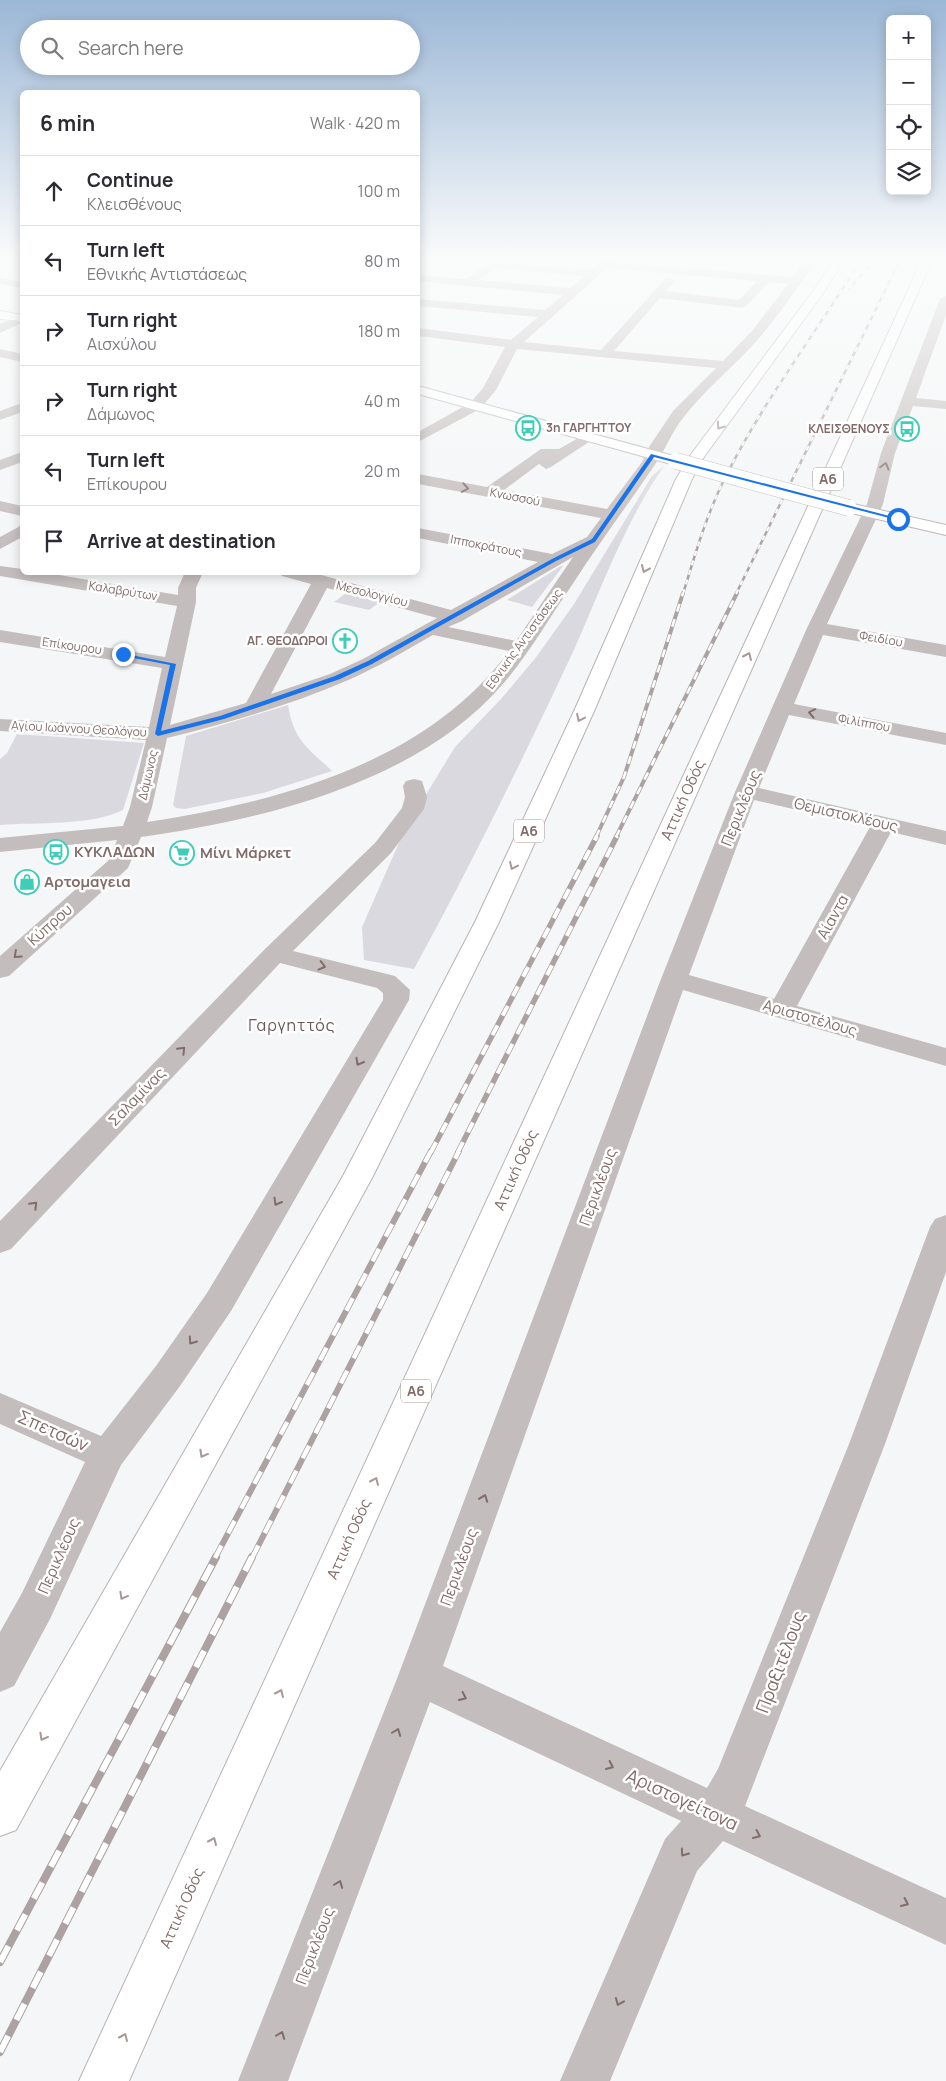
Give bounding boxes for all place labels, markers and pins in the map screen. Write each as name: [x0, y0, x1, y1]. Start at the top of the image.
bus stop icon: 3η ΓΑΡΓΗΤΤΟΥ: [515, 415, 541, 441]
bus stop icon: ΚΛΕΙΣΘΕΝΟΥΣ: [894, 416, 920, 442]
place label: 3η ΓΑΡΓΗΤΤΟΥ: [546, 419, 632, 436]
place label: ΚΛΕΙΣΘΕΝΟΥΣ: [808, 420, 890, 437]
church icon: ΑΓ. ΘΕΟΔΩΡΟΙ: [332, 628, 358, 654]
place label: ΑΓ. ΘΕΟΔΩΡΟΙ: [247, 632, 328, 649]
bus stop icon: ΚΥΚΛΑΔΩΝ: [43, 839, 69, 865]
supermarket icon: Μίνι Μάρκετ: [169, 840, 195, 866]
place label: ΚΥΚΛΑΔΩΝ: [74, 841, 155, 862]
place label: Μίνι Μάρκετ: [200, 842, 291, 863]
shop icon: Αρτομαγεια: [14, 869, 40, 895]
place label: Αρτομαγεια: [44, 871, 131, 892]

